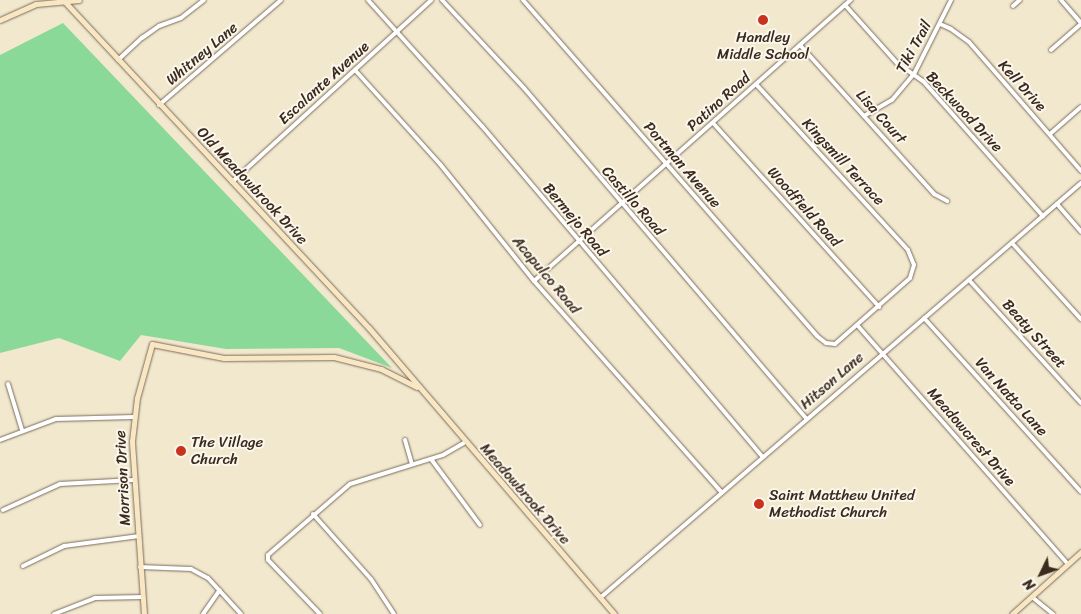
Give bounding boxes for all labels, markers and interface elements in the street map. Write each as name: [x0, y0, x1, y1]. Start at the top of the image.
marker: Handley Middle School: [757, 14, 769, 26]
street label: Tiki Trail: [892, 17, 936, 77]
street label: Whitney Lane: [163, 19, 241, 89]
place label: Handley Middle School: [717, 28, 809, 63]
street label: Escalante Avenue: [275, 38, 373, 128]
street label: Kell Drive: [994, 56, 1050, 116]
street label: Beckwood Drive: [922, 68, 1006, 156]
street label: Patino Road: [684, 69, 754, 135]
street label: Lisa Court: [852, 86, 910, 148]
street label: Kingsmill Terrace: [798, 115, 888, 209]
street label: Portman Avenue: [640, 118, 724, 212]
street label: Old Meadowbrook Drive: [193, 123, 311, 249]
street label: Castillo Road: [598, 162, 668, 240]
street label: Woodfield Road: [763, 163, 845, 251]
street label: Bermejo Road: [539, 180, 611, 260]
street label: Acapulco Road: [508, 232, 584, 318]
street label: Beaty Street: [998, 296, 1070, 372]
street label: Hitson Lane: [797, 349, 867, 413]
street label: Van Natta Lane: [971, 354, 1051, 440]
street label: Meadowcrest Drive: [923, 384, 1019, 490]
street label: Morrison Drive: [112, 430, 134, 526]
place label: The Village Church: [191, 433, 263, 468]
street label: Meadowbrook Drive: [476, 440, 574, 548]
marker: The Village Church: [175, 445, 187, 457]
place label: Saint Matthew United Methodist Church: [769, 486, 915, 521]
marker: Saint Matthew United Methodist Church: [753, 498, 765, 510]
north arrow: [1016, 549, 1066, 599]
text: N: [1017, 572, 1042, 596]

